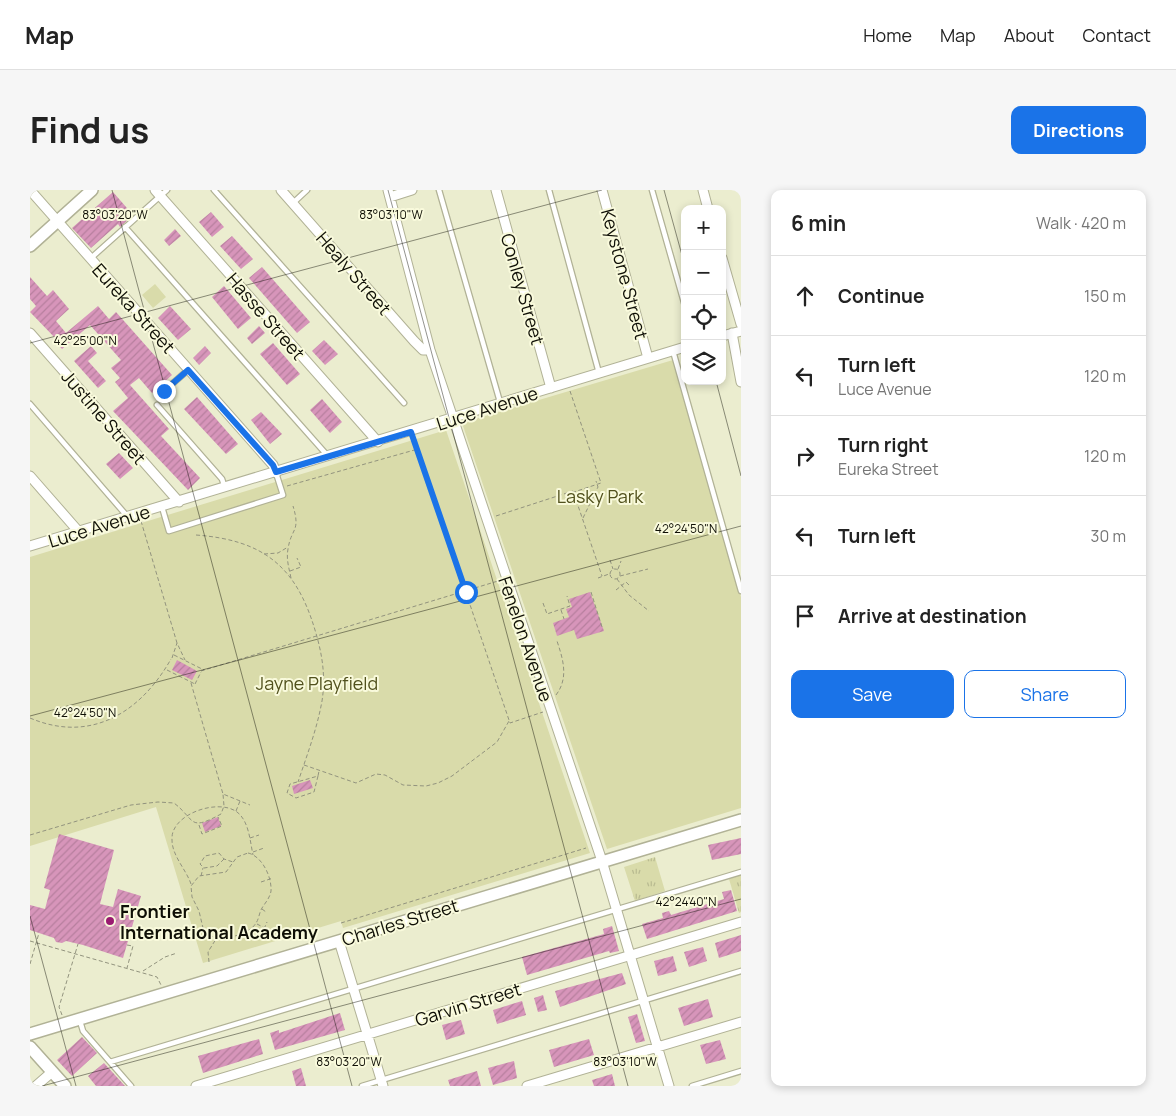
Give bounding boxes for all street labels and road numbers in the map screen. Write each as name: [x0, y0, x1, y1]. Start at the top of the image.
street label: Keystone Street: [596, 206, 654, 342]
street label: Healy Street: [311, 226, 397, 320]
street label: Conley Street: [496, 231, 550, 347]
street label: Eureka Street: [87, 258, 181, 358]
street label: Hasse Street: [221, 267, 311, 365]
street label: Justine Street: [56, 365, 152, 469]
street label: Luce Avenue: [433, 380, 541, 436]
street label: Luce Avenue: [45, 499, 153, 553]
street label: Fenelon Avenue: [493, 573, 559, 705]
street label: Charles Street: [339, 893, 461, 951]
street label: Garvin Street: [412, 976, 524, 1032]

